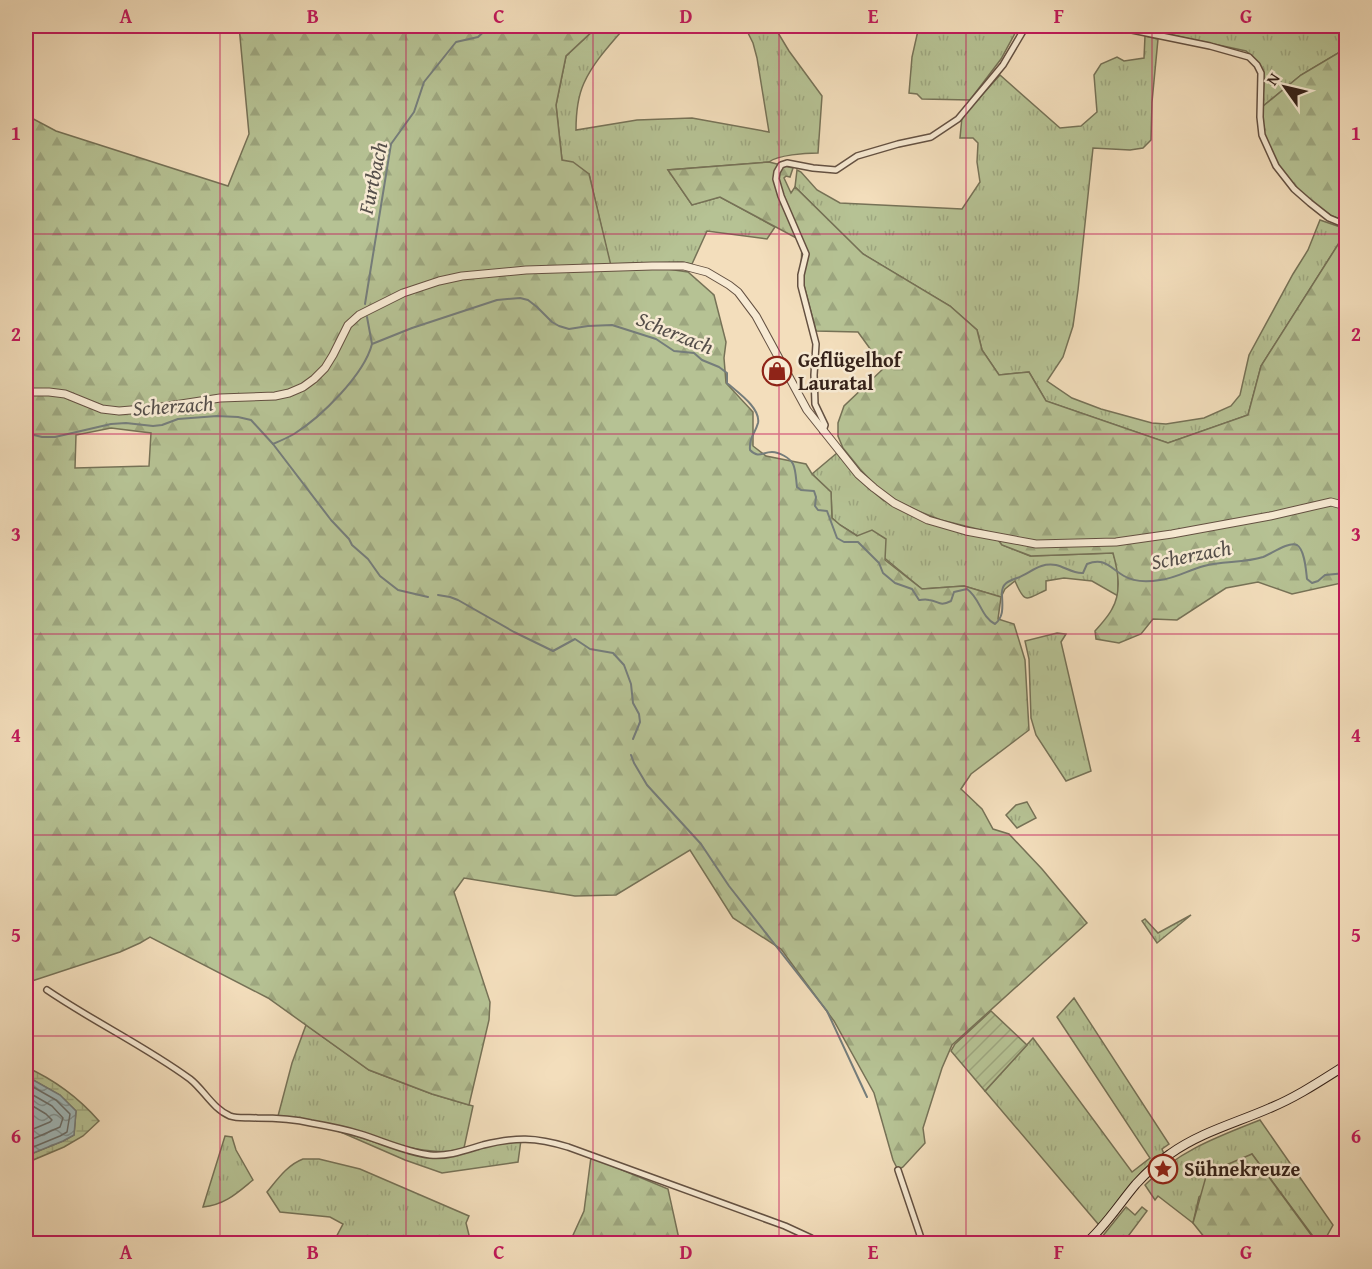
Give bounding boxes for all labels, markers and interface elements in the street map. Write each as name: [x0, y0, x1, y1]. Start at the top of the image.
text: A: [120, 1, 133, 30]
text: B: [307, 1, 319, 30]
text: C: [493, 1, 505, 30]
text: D: [679, 1, 693, 30]
text: E: [868, 1, 879, 30]
text: F: [1054, 1, 1064, 30]
text: G: [1240, 1, 1252, 30]
north arrow: [1255, 57, 1315, 117]
text: N: [1260, 67, 1286, 90]
text: 1: [11, 118, 21, 147]
text: 1: [1351, 118, 1361, 147]
water label: Furtbach: [350, 139, 395, 218]
water label: Scherzach: [632, 303, 719, 362]
text: 2: [11, 319, 21, 348]
text: 2: [1351, 319, 1361, 348]
place label: Geflügelhof Lauratal: [798, 345, 903, 397]
shop icon: Geflügelhof Lauratal: [761, 355, 793, 387]
water label: Scherzach: [132, 387, 215, 424]
text: 3: [11, 519, 21, 548]
text: 3: [1351, 519, 1361, 548]
water label: Scherzach: [1148, 532, 1234, 577]
text: 4: [11, 720, 21, 749]
text: 4: [1351, 720, 1361, 749]
text: 5: [11, 920, 21, 949]
text: 5: [1351, 920, 1361, 949]
text: 6: [11, 1121, 21, 1150]
text: 6: [1351, 1121, 1361, 1150]
place icon: Sühnekreuze: [1147, 1153, 1179, 1185]
place label: Sühnekreuze: [1184, 1154, 1301, 1183]
text: A: [120, 1237, 133, 1266]
text: B: [307, 1237, 319, 1266]
text: C: [493, 1237, 505, 1266]
text: D: [679, 1237, 693, 1266]
text: E: [868, 1237, 879, 1266]
text: F: [1054, 1237, 1064, 1266]
text: G: [1240, 1237, 1252, 1266]

